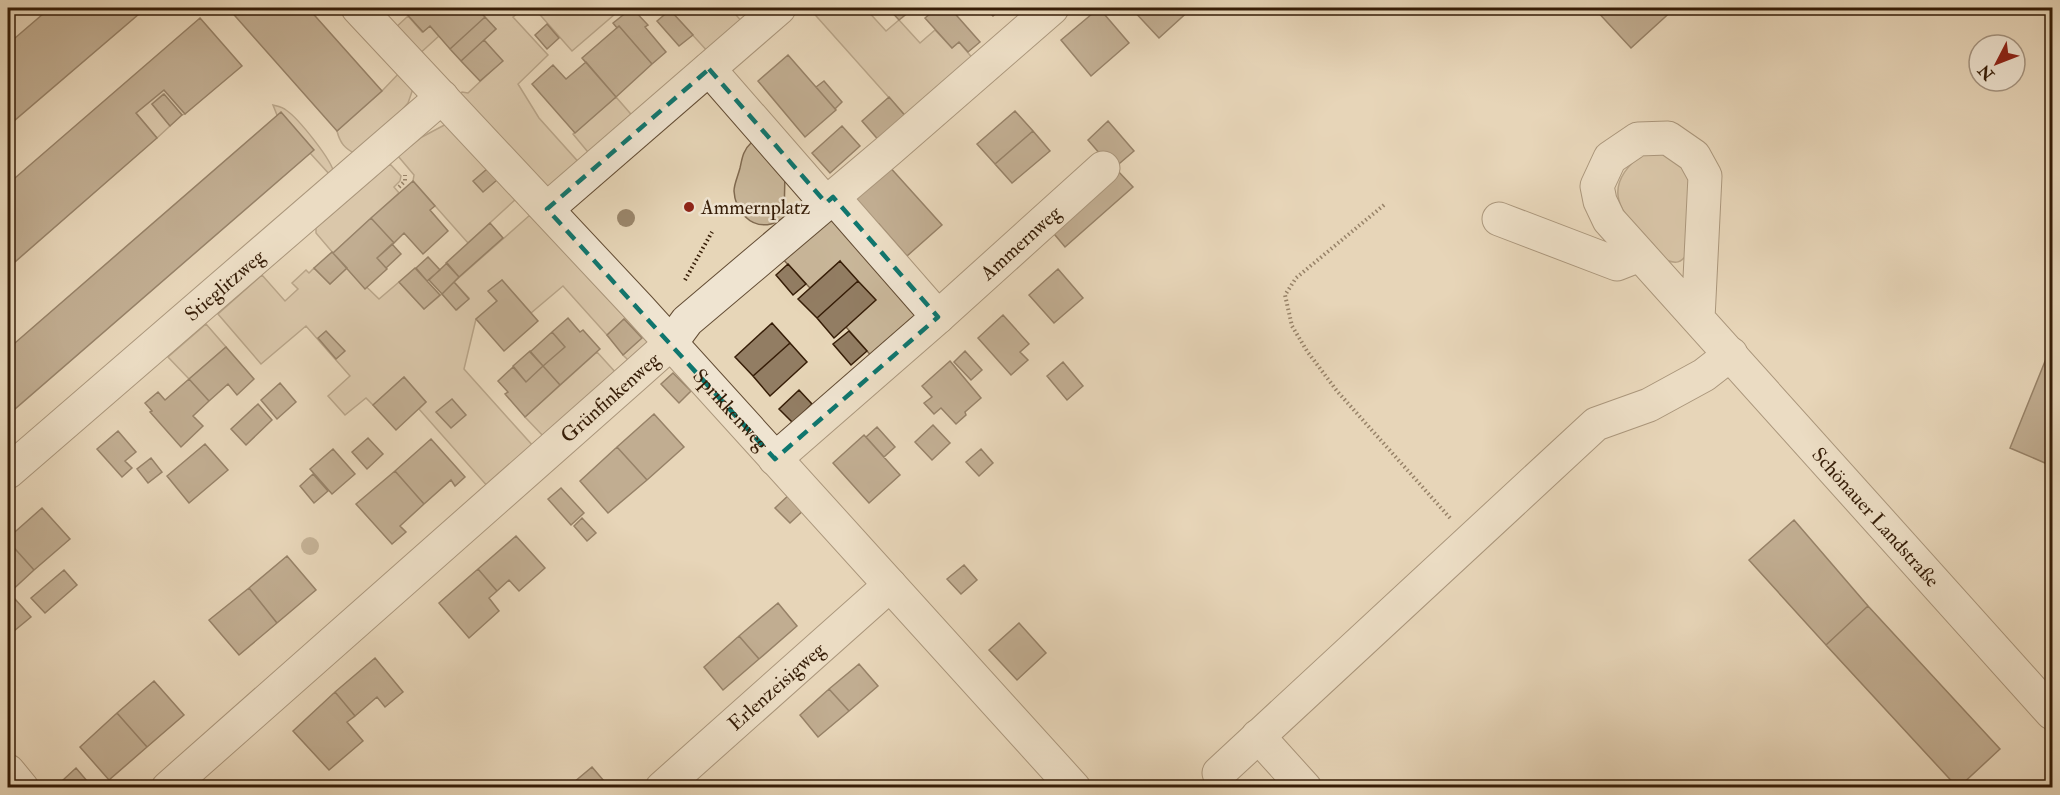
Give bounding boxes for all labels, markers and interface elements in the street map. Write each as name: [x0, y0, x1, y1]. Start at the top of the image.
north arrow: [1967, 33, 2027, 93]
text: N: [1974, 60, 1999, 85]
place label: Ammernplatz: [700, 195, 811, 221]
street label: Ammernweg: [974, 199, 1067, 286]
marker: Ammernplatz: [682, 200, 696, 214]
street label: Stieglitzweg: [179, 243, 271, 326]
street label: Grünfinkenweg: [555, 346, 666, 448]
street label: Sprikkenweg: [688, 363, 775, 456]
street label: Schönauer Landstraße: [1807, 442, 1945, 592]
street label: Erlenzeisigweg: [723, 636, 831, 736]

